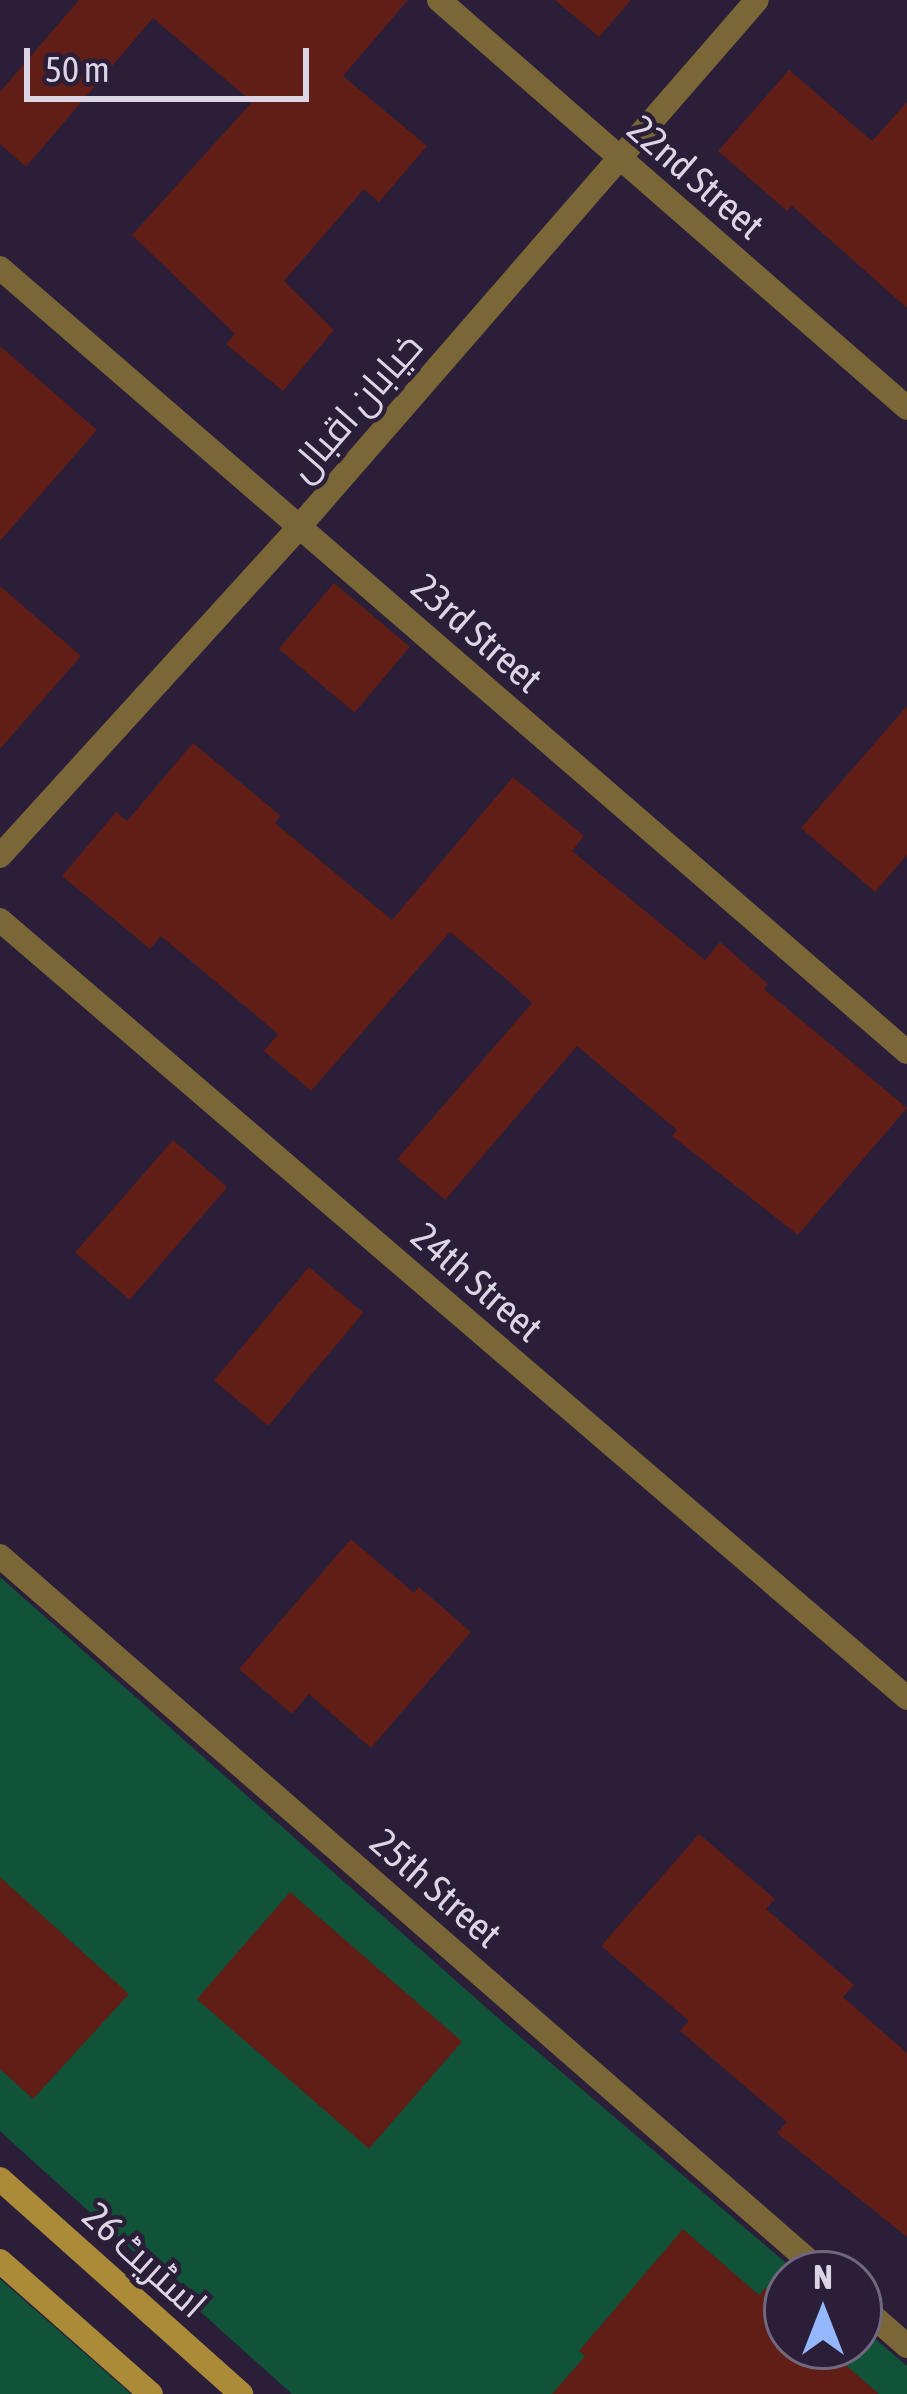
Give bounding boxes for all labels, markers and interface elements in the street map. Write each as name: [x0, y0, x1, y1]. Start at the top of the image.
scale bar: [30, 24, 315, 98]
text: 50 m: [45, 48, 110, 90]
street label: 22nd Street: [618, 105, 774, 249]
street label: خیابان اقبال: [278, 323, 432, 491]
street label: 23rd Street: [402, 564, 552, 702]
street label: 24th Street: [402, 1213, 552, 1351]
street label: 25th Street: [361, 1819, 511, 1957]
street label: اسٹریٹ 26: [74, 2192, 216, 2328]
north arrow: [763, 2250, 883, 2370]
text: N: [813, 2258, 833, 2296]

